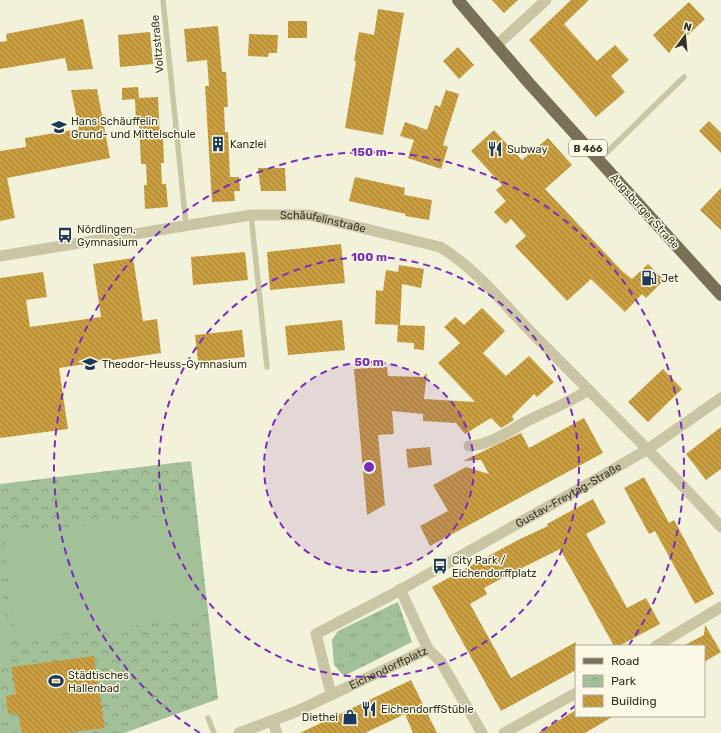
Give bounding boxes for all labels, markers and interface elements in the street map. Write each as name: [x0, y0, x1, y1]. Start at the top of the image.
street label: Voltzstraße: [148, 14, 167, 74]
north arrow: [665, 16, 705, 56]
text: N: [682, 20, 693, 34]
place label: Hans Schäuffelin Grund- und Mittelschule: [71, 115, 196, 141]
school or university icon: Hans Schäuffelin Grund- und Mittelschule: [50, 118, 68, 136]
building icon: Kanzlei: [209, 135, 227, 153]
place label: Kanzlei: [230, 138, 266, 151]
restaurant icon: Subway: [486, 140, 504, 158]
road number: B 466: [569, 140, 607, 156]
place label: Subway: [507, 143, 548, 156]
text: 150 m: [351, 145, 387, 159]
street label: Augsburger Straße: [607, 171, 682, 252]
street label: Schäufelinstraße: [280, 209, 367, 236]
place label: Nördlingen, Gymnasium: [77, 223, 138, 249]
bus stop icon: Nördlingen, Gymnasium: [56, 226, 74, 244]
text: 100 m: [351, 250, 387, 264]
fuel station icon: Jet: [640, 269, 658, 287]
place label: Jet: [661, 272, 679, 285]
school or university icon: Theodor-Heuss-Gymnasium: [81, 355, 99, 373]
text: 50 m: [354, 355, 384, 369]
place label: Theodor-Heuss-Gymnasium: [102, 358, 247, 371]
centre of rings: [362, 460, 376, 474]
street label: Gustav-Freytag-Straße: [513, 460, 624, 531]
place label: City Park / Eichendorffplatz: [452, 554, 537, 580]
bus stop icon: City Park / Eichendorffplatz: [431, 557, 449, 575]
street label: Eichendorffplatz: [347, 644, 430, 692]
legend: [575, 645, 705, 717]
text: Road: [611, 654, 639, 668]
place label: Städtisches Hallenbad: [68, 669, 129, 695]
sports icon: Städtisches Hallenbad: [47, 672, 65, 690]
text: Park: [611, 674, 637, 688]
text: Building: [611, 694, 657, 708]
restaurant icon: EichendorffStüble: [360, 700, 378, 718]
place label: EichendorffStüble: [381, 703, 474, 716]
shop icon: Diethei: [341, 708, 359, 726]
place label: Diethei: [302, 711, 338, 724]

